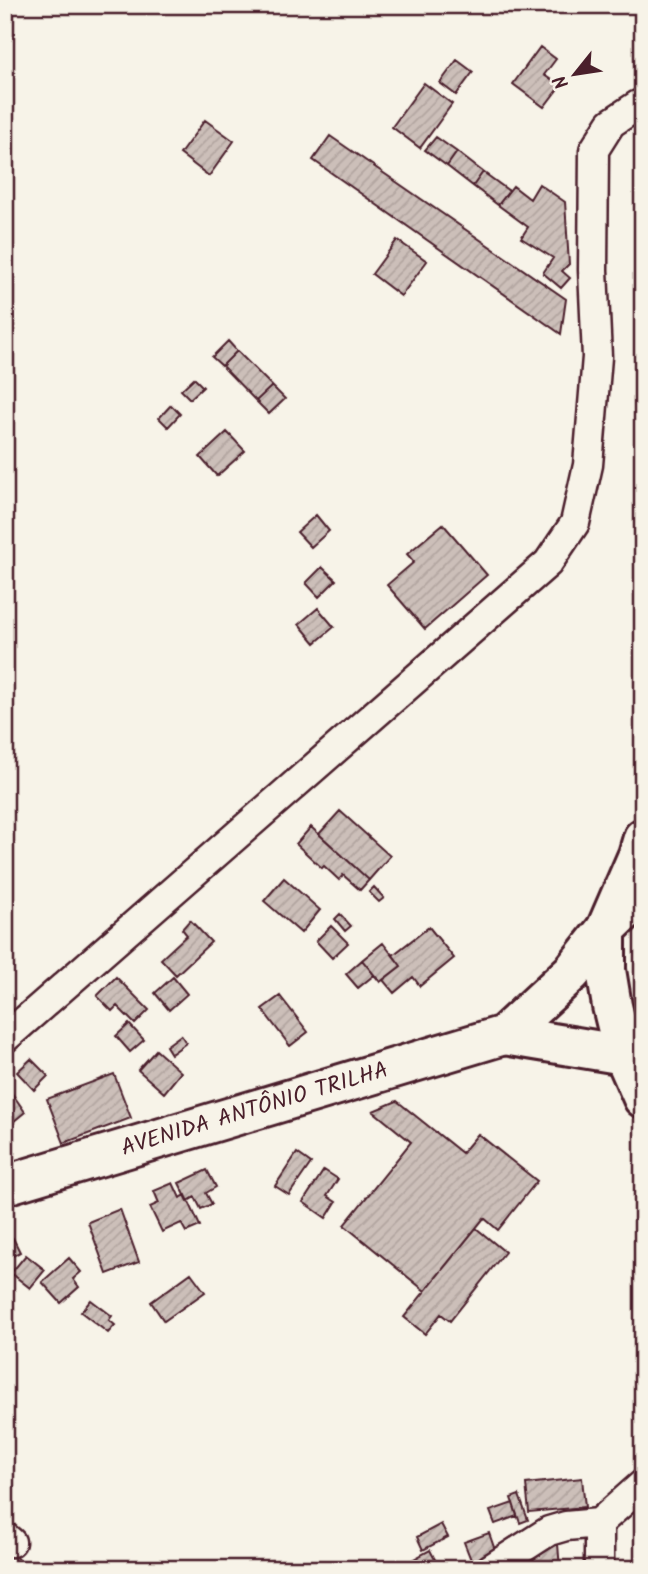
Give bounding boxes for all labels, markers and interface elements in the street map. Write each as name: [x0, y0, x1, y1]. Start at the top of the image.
north arrow: [540, 38, 610, 108]
text: N: [546, 69, 578, 94]
street label: AVENIDA ANTÔNIO TRILHA: [117, 1053, 393, 1167]

